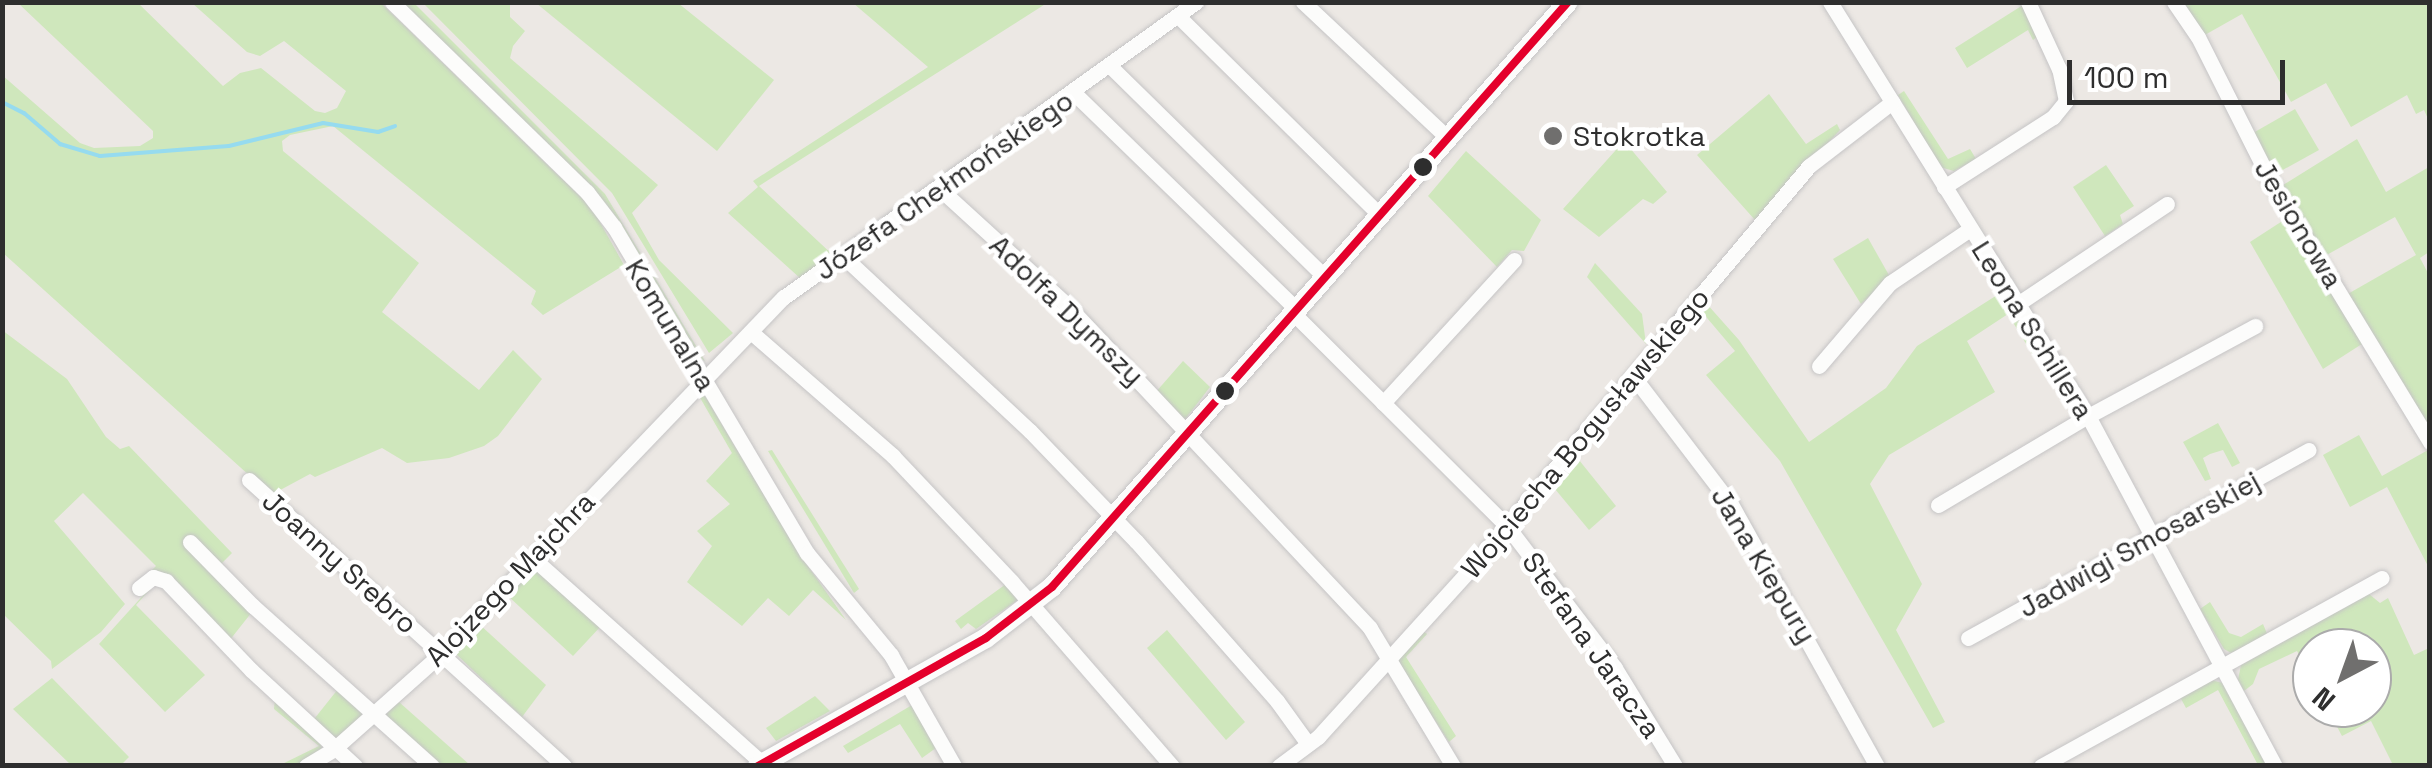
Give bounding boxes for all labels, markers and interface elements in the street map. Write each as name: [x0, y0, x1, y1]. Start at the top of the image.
scale bar: [2072, 40, 2290, 102]
text: 100 m: [2084, 58, 2169, 97]
street label: Józefa Chełmońskiego: [809, 83, 1079, 287]
place label: Stokrotka: [1573, 119, 1705, 153]
marker: Stokrotka: [1542, 125, 1564, 147]
street label: Jesionowa: [2248, 154, 2350, 294]
unlabelled marker: [1413, 157, 1433, 177]
street label: Adolfa Dymszy: [983, 228, 1151, 392]
street label: Leona Schillera: [1965, 235, 2101, 425]
street label: Komunalna: [618, 253, 724, 397]
street label: Wojciecha Bogusławskiego: [1454, 281, 1716, 585]
unlabelled marker: [1215, 381, 1235, 401]
street label: Jadwigi Smosarskiej: [2012, 464, 2266, 624]
street label: Jana Kiepury: [1704, 481, 1824, 649]
street label: Joanny Srebro: [256, 484, 424, 640]
street label: Alojzego Majchra: [418, 485, 602, 673]
street label: Stefana Jaracza: [1515, 546, 1669, 744]
north arrow: [2292, 628, 2392, 728]
text: N: [2305, 679, 2343, 719]

